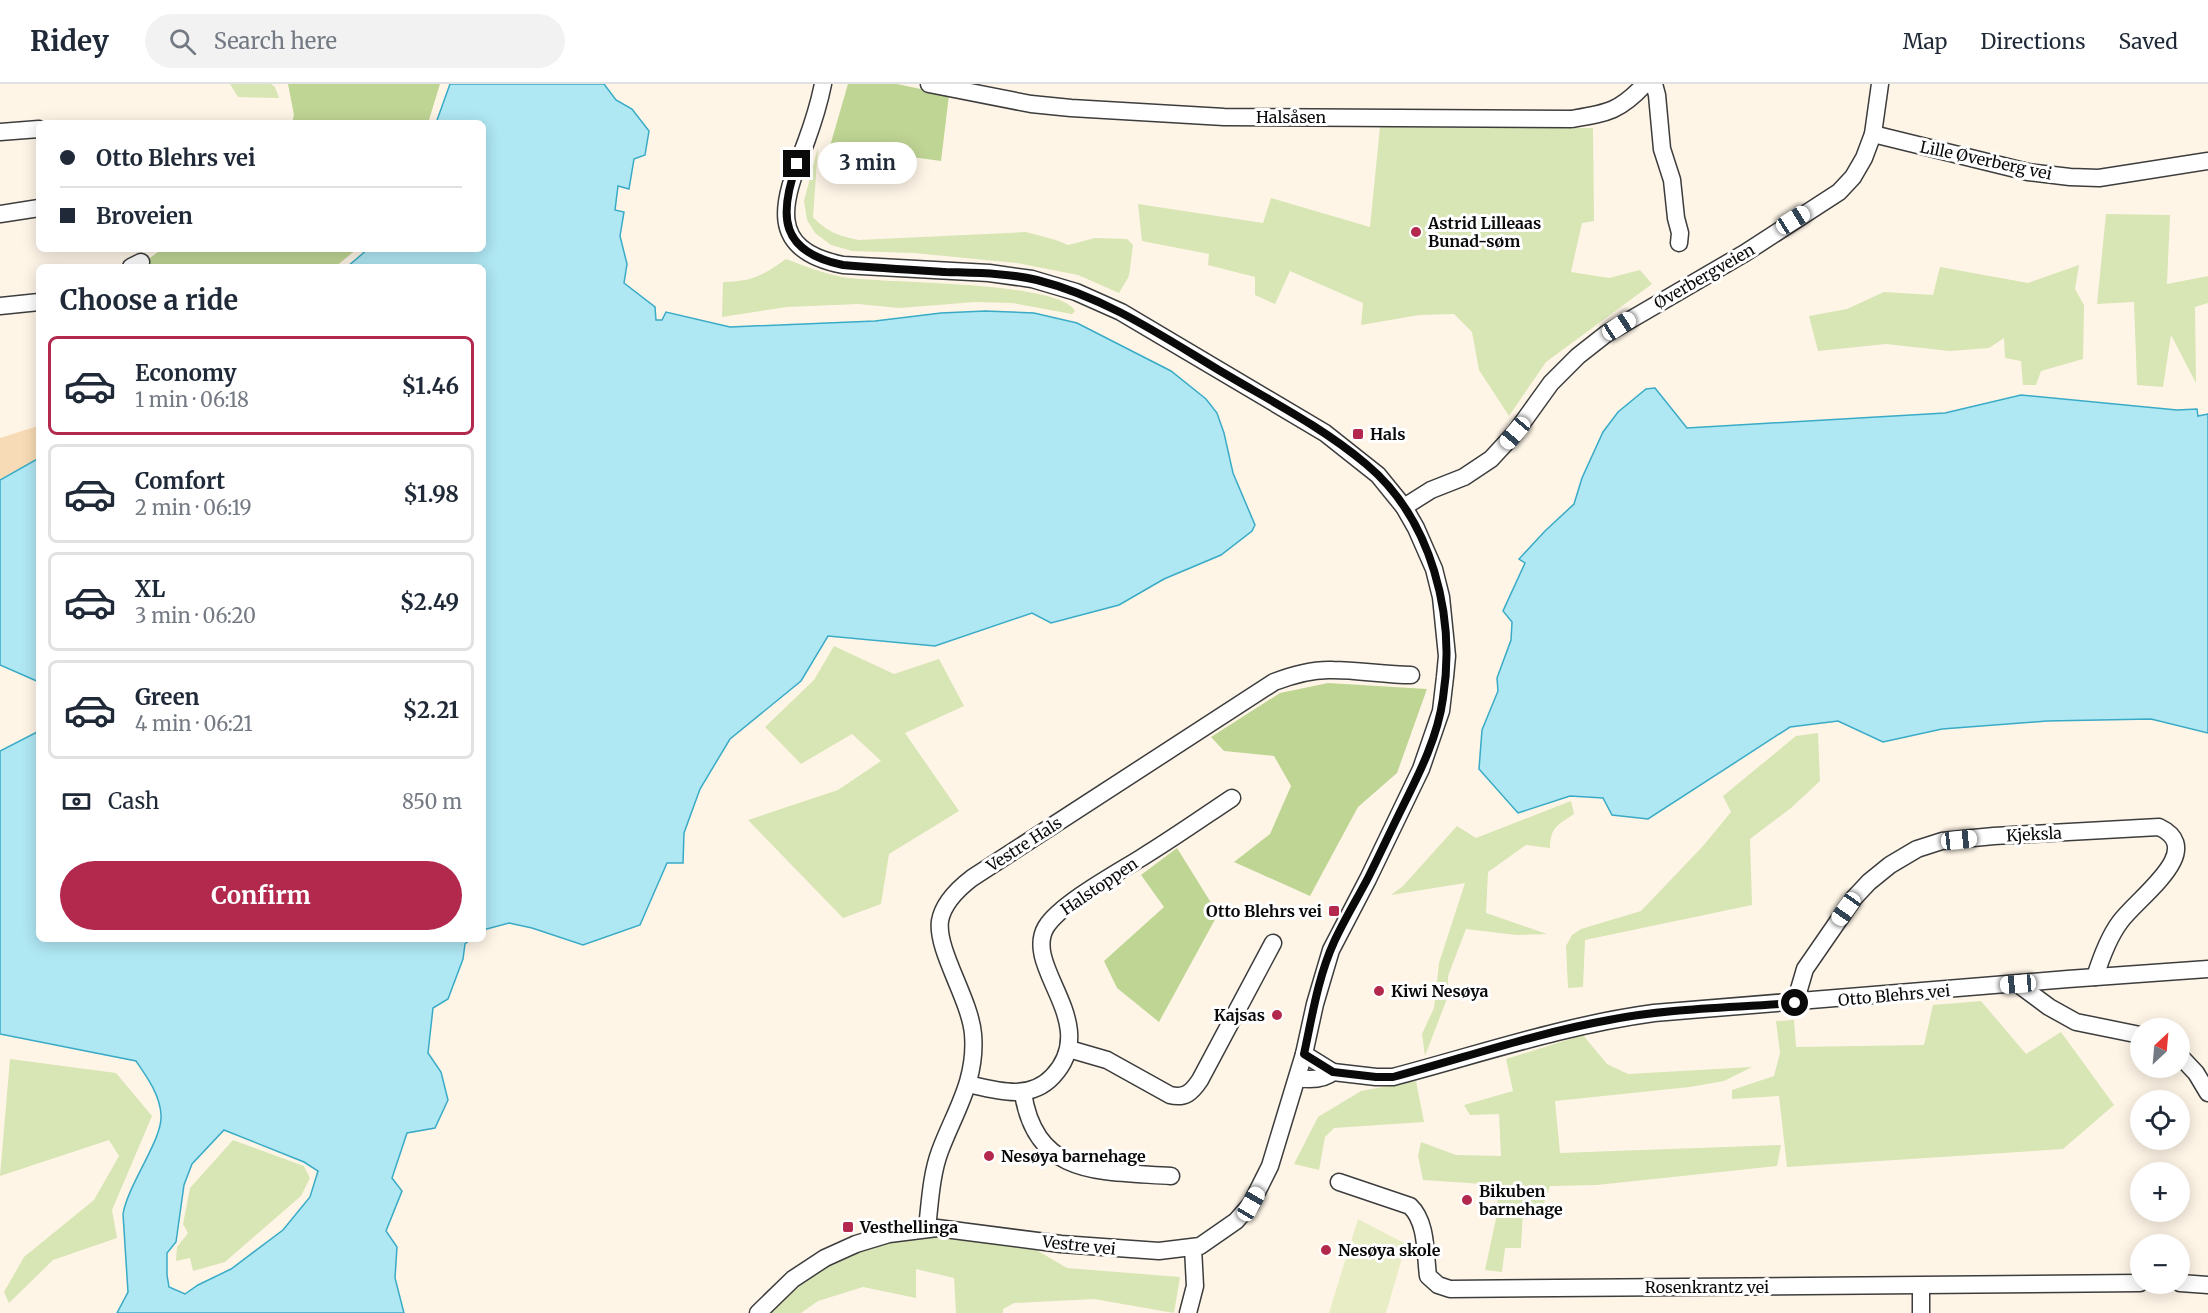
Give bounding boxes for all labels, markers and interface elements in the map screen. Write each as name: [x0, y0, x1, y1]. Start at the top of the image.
search box: [145, 14, 565, 68]
text: Ridey: [30, 23, 109, 59]
icon: search: [166, 25, 199, 58]
text: Search here: [214, 27, 337, 55]
text: Map: [1903, 28, 1947, 55]
text: Directions: [1980, 28, 2085, 55]
text: Saved: [2118, 28, 2178, 55]
street label: Halsåsen: [1256, 107, 1326, 127]
street label: Lille Øverberg vei: [1918, 136, 2054, 184]
callout: 3 min: [818, 143, 917, 185]
text: Otto Blehrs vei: [96, 144, 255, 172]
route end: [783, 150, 810, 177]
text: 3 min: [839, 150, 896, 175]
text: Broveien: [96, 202, 193, 230]
car: [1773, 203, 1813, 237]
place label: Astrid Lilleaas Bunad-søm: [1427, 213, 1541, 251]
marker: Astrid Lilleaas Bunad-søm: [1409, 225, 1423, 239]
street label: Øverbergveien: [1650, 239, 1758, 313]
text: Choose a ride: [60, 283, 238, 317]
car: [1599, 309, 1639, 343]
icon: car: [63, 359, 117, 413]
text: Economy: [135, 359, 236, 387]
text: $1.46: [402, 372, 459, 400]
text: 1 min · 06:18: [135, 387, 249, 412]
car: [1497, 413, 1533, 453]
place label: Hals: [1370, 424, 1406, 444]
marker: Hals: [1351, 427, 1365, 441]
icon: car: [63, 467, 117, 521]
text: Comfort: [135, 467, 225, 495]
text: $1.98: [403, 480, 459, 508]
text: 2 min · 06:19: [135, 495, 252, 520]
icon: car: [63, 575, 117, 629]
text: XL: [135, 575, 165, 603]
text: $2.49: [400, 588, 459, 616]
text: 3 min · 06:20: [135, 603, 256, 628]
icon: car: [63, 683, 117, 737]
text: Green: [135, 683, 199, 711]
text: $2.21: [403, 696, 459, 724]
text: 4 min · 06:21: [135, 711, 253, 736]
icon: cash: [60, 785, 93, 818]
text: Cash: [108, 787, 159, 815]
text: 850 m: [402, 789, 462, 814]
street label: Vestre Hals: [982, 812, 1065, 876]
street label: Kjeksla: [2006, 823, 2063, 845]
car: [1940, 829, 1978, 851]
street label: Halstoppen: [1057, 853, 1142, 919]
button: Confirm: [60, 861, 462, 930]
car: [1828, 889, 1864, 929]
place label: Otto Blehrs vei: [1206, 901, 1323, 921]
marker: Otto Blehrs vei: [1327, 904, 1341, 918]
car: [1999, 973, 2037, 995]
street label: Otto Blehrs vei: [1837, 980, 1951, 1010]
place label: Kiwi Nesøya: [1391, 981, 1489, 1001]
marker: Kiwi Nesøya: [1372, 984, 1386, 998]
route start: [1781, 989, 1808, 1016]
place label: Kajsas: [1214, 1005, 1265, 1025]
marker: Kajsas: [1270, 1008, 1284, 1022]
north arrow: [2130, 1018, 2190, 1078]
map controls: [2130, 1018, 2190, 1294]
button: locate: [2130, 1090, 2190, 1150]
place label: Nesøya barnehage: [1001, 1146, 1146, 1166]
marker: Nesøya barnehage: [982, 1149, 996, 1163]
button: +: [2130, 1162, 2190, 1222]
place label: Bikuben barnehage: [1479, 1181, 1563, 1219]
car: [1234, 1184, 1268, 1224]
marker: Bikuben barnehage: [1460, 1193, 1474, 1207]
place label: Vesthellinga: [859, 1217, 958, 1237]
marker: Vesthellinga: [841, 1220, 855, 1234]
street label: Vestre vei: [1040, 1231, 1117, 1259]
button: −: [2130, 1234, 2190, 1294]
place label: Nesøya skole: [1338, 1240, 1441, 1260]
marker: Nesøya skole: [1319, 1243, 1333, 1257]
street label: Rosenkrantz vei: [1645, 1277, 1769, 1297]

